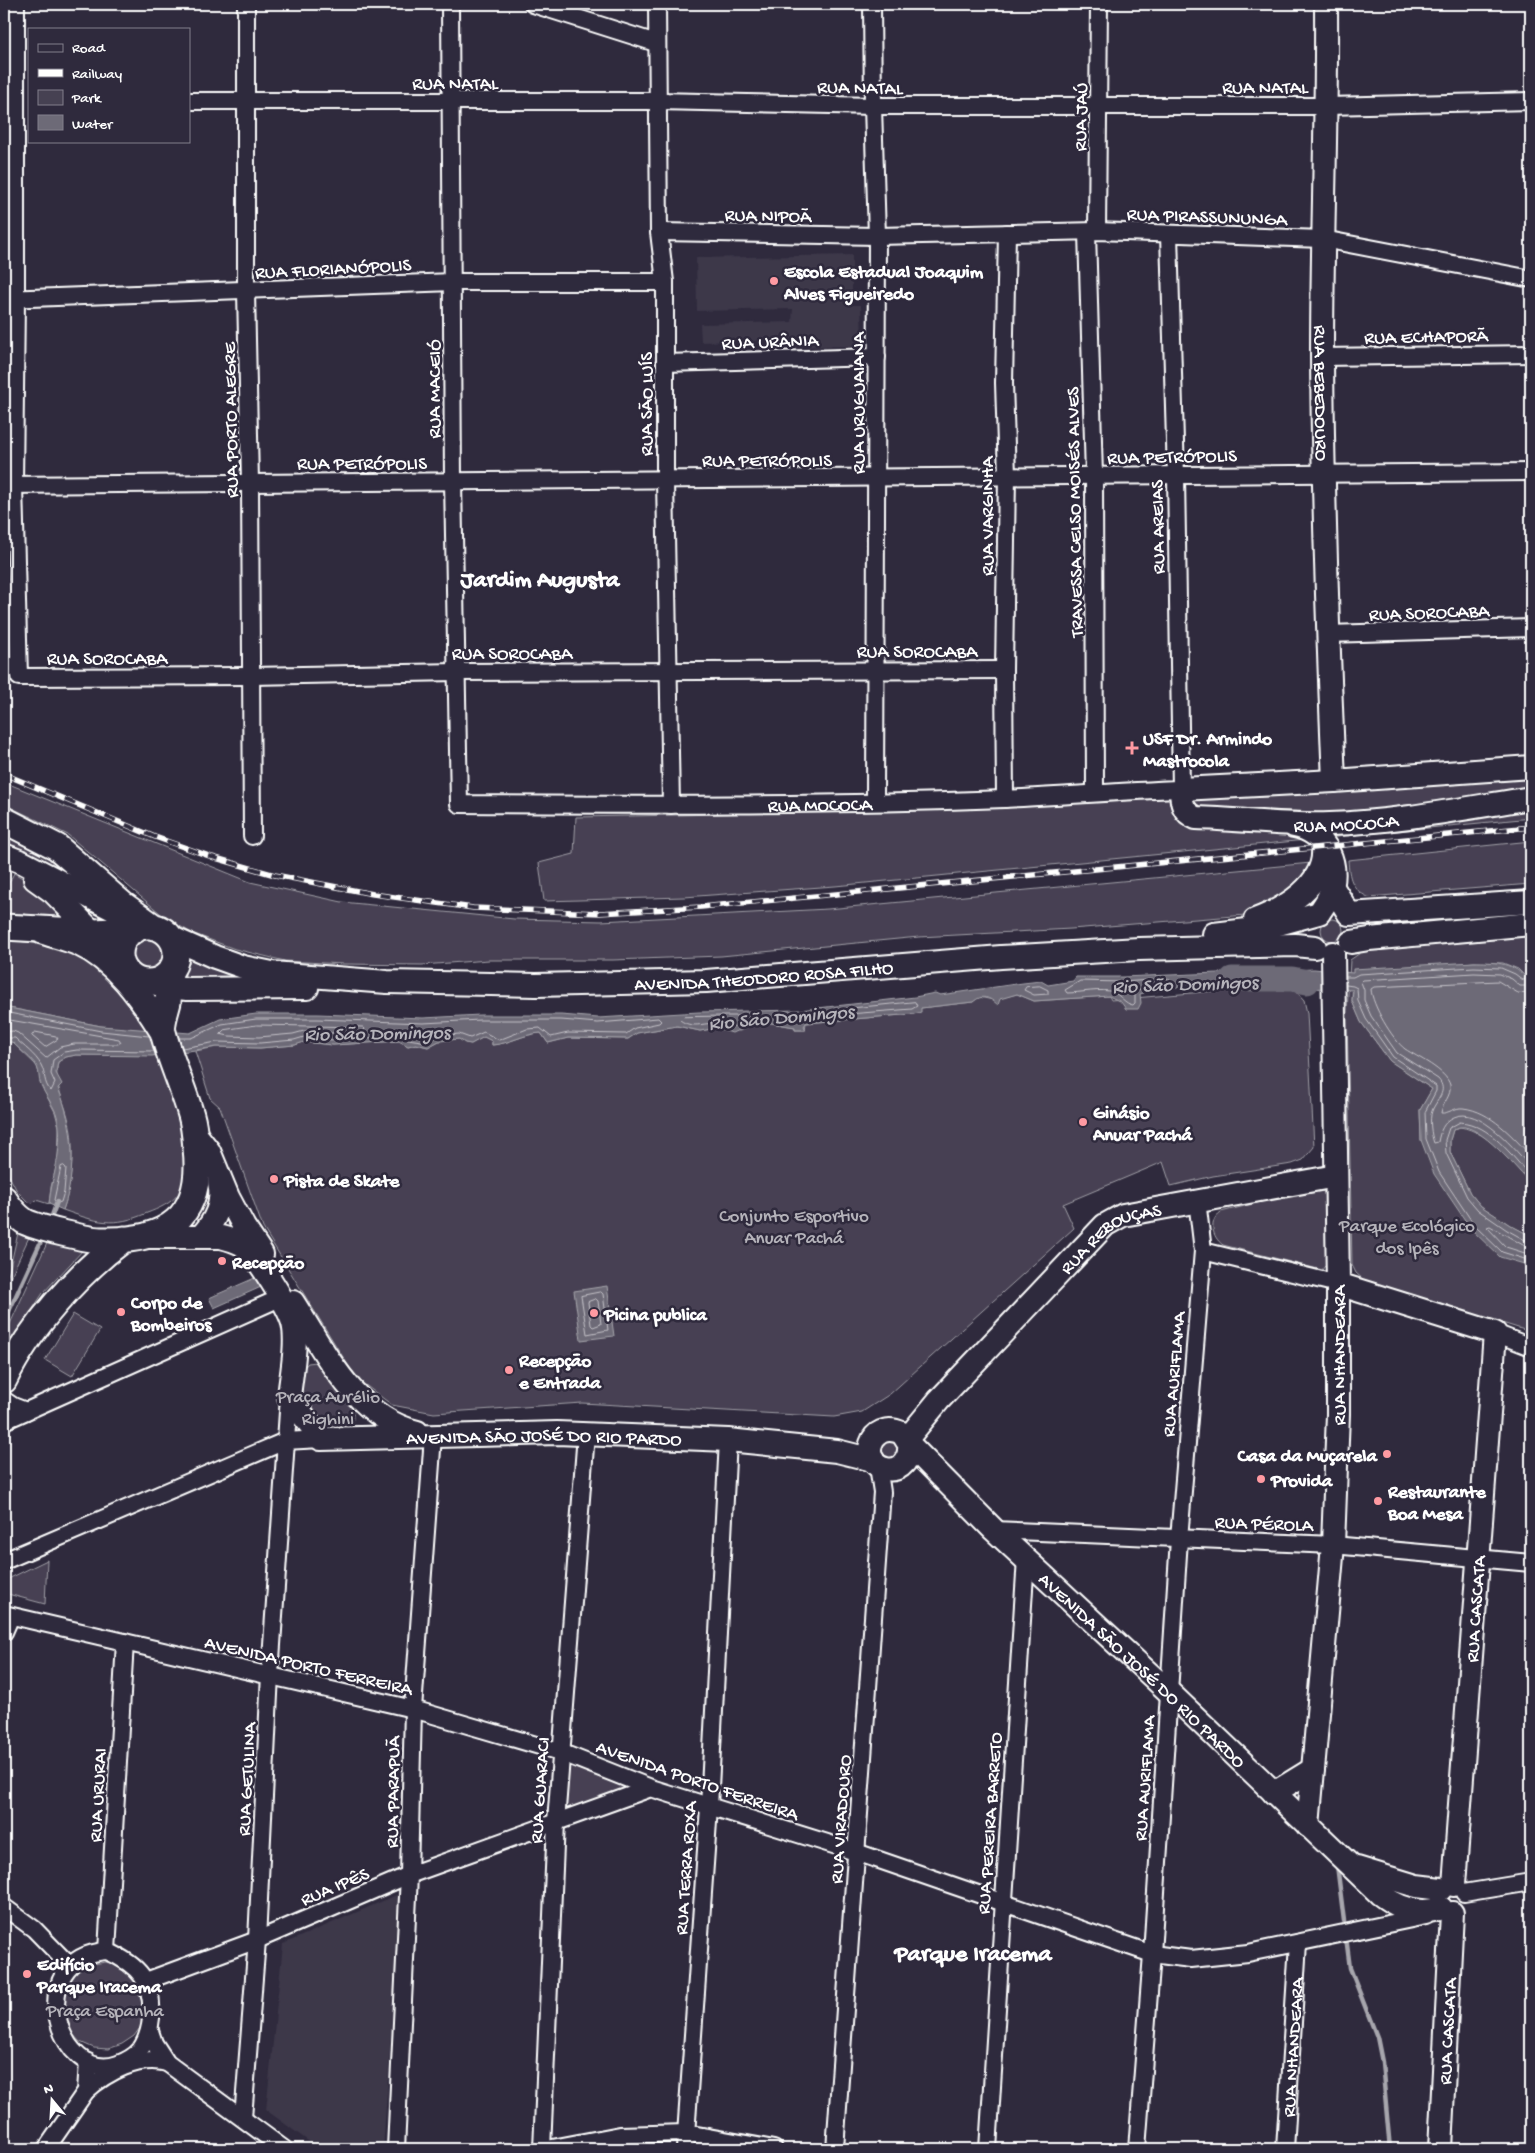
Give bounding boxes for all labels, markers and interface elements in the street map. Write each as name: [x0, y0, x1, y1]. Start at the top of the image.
legend: [28, 28, 190, 142]
text: Road: [72, 40, 106, 58]
text: Railway: [72, 66, 123, 84]
street label: RUA NATAL: [412, 74, 499, 97]
street label: RUA NATAL: [817, 77, 904, 102]
street label: RUA NATAL: [1222, 78, 1309, 101]
street label: RUA JAÚ: [1070, 82, 1095, 152]
text: Park: [71, 90, 102, 108]
text: Water: [72, 116, 114, 134]
street label: RUA PIRASSUNUNGA: [1126, 204, 1289, 233]
street label: RUA NIPOÃ: [724, 205, 813, 230]
street label: RUA FLORIANÓPOLIS: [254, 255, 412, 286]
place label: Escola Estadual Joaquim Alves Figueiredo: [783, 262, 984, 307]
marker: Escola Estadual Joaquim Alves Figueiredo: [768, 275, 780, 287]
street label: RUA BEBEDOURO: [1307, 325, 1331, 462]
street label: RUA ECHAPORÃ: [1364, 326, 1490, 351]
street label: RUA URÂNIA: [721, 330, 821, 357]
street label: RUA URUGUAIANA: [849, 330, 872, 474]
street label: RUA MACEIÓ: [425, 339, 448, 439]
street label: RUA PORTO ALEGRE: [220, 341, 245, 498]
street label: RUA SÃO LUÍS: [637, 352, 660, 456]
street label: TRAVESSA CELSO MOISÉS ALVES: [1063, 386, 1090, 638]
street label: RUA PETRÓPOLIS: [1107, 446, 1237, 471]
street label: RUA PETRÓPOLIS: [702, 451, 832, 474]
street label: RUA PETRÓPOLIS: [297, 454, 427, 477]
street label: RUA VARGINHA: [978, 455, 1001, 576]
street label: RUA AREIAS: [1147, 479, 1172, 574]
district label: Jardim Augusta: [460, 567, 621, 596]
street label: RUA SOROCABA: [1368, 601, 1492, 628]
street label: RUA SOROCABA: [857, 642, 979, 665]
street label: RUA SOROCABA: [452, 644, 574, 667]
street label: RUA SOROCABA: [47, 649, 169, 672]
place label: USF Dr. Armindo Mastrocola: [1143, 729, 1272, 774]
marker: USF Dr. Armindo Mastrocola: [1125, 741, 1139, 755]
street label: RUA MOCOCA: [768, 795, 874, 819]
street label: RUA MOCOCA: [1293, 810, 1402, 839]
street label: AVENIDA THEODORO ROSA FILHO: [634, 958, 895, 998]
water label: Rio São Domingos: [1112, 972, 1260, 1001]
water label: Rio São Domingos: [708, 1002, 857, 1037]
water label: Rio São Domingos: [304, 1023, 452, 1048]
place label: Ginásio Anuar Pachá: [1092, 1103, 1194, 1148]
marker: Ginásio Anuar Pachá: [1077, 1116, 1089, 1128]
place label: Pista de Skate: [283, 1171, 400, 1194]
marker: Pista de Skate: [268, 1173, 280, 1185]
street label: RUA REBOUÇAS: [1056, 1200, 1163, 1280]
park label: Conjunto Esportivo Anuar Pachá: [719, 1206, 869, 1251]
park label: Parque Ecológico dos Ipês: [1338, 1216, 1475, 1261]
place label: Recepção: [231, 1253, 304, 1276]
marker: Recepção: [216, 1255, 228, 1267]
street label: RUA NHANDEARA: [1330, 1283, 1353, 1426]
place label: Corpo de Bombeiros: [130, 1293, 213, 1338]
place label: Picina publica: [603, 1305, 708, 1328]
marker: Corpo de Bombeiros: [115, 1306, 127, 1318]
marker: Picina publica: [588, 1307, 600, 1319]
street label: RUA AURIFLAMA: [1159, 1309, 1193, 1438]
place label: Recepção e Entrada: [518, 1351, 602, 1396]
marker: Recepção e Entrada: [503, 1364, 515, 1376]
park label: Praça Aurélio Righini: [275, 1387, 380, 1432]
street label: AVENIDA SÃO JOSÉ DO RIO PARDO: [406, 1425, 683, 1453]
place label: Casa da Muçarela: [1237, 1446, 1378, 1469]
marker: Casa da Muçarela: [1381, 1448, 1393, 1460]
place label: Provida: [1270, 1471, 1334, 1494]
marker: Provida: [1255, 1473, 1267, 1485]
place label: Restaurante Boa Mesa: [1387, 1482, 1487, 1527]
marker: Restaurante Boa Mesa: [1372, 1495, 1384, 1507]
street label: RUA PÉROLA: [1214, 1512, 1315, 1539]
street label: RUA CASCATA: [1462, 1553, 1493, 1663]
street label: AVENIDA SÃO JOSÉ DO RIO PARDO: [1032, 1569, 1250, 1775]
street label: AVENIDA PORTO FERREIRA: [202, 1632, 416, 1703]
street label: RUA AURIFLAMA: [1131, 1713, 1162, 1842]
street label: RUA GETULINA: [234, 1720, 263, 1837]
street label: RUA PEREIRA BARRETO: [974, 1731, 1009, 1915]
street label: RUA PARAPUÃ: [382, 1734, 407, 1848]
street label: RUA GUARACI: [526, 1736, 557, 1844]
street label: AVENIDA PORTO FERREIRA: [592, 1737, 803, 1828]
street label: RUA URURAI: [86, 1748, 113, 1843]
street label: RUA VIRADOURO: [827, 1753, 859, 1884]
street label: RUA TERRA ROXA: [671, 1799, 704, 1936]
street label: RUA IPÊS: [298, 1863, 373, 1913]
district label: Parque Iracema: [892, 1941, 1053, 1970]
place label: Edifício Parque Iracema: [36, 1955, 163, 2000]
marker: Edifício Parque Iracema: [21, 1968, 33, 1980]
street label: RUA NHANDEARA: [1279, 1975, 1311, 2118]
street label: RUA CASCATA: [1435, 1975, 1464, 2085]
park label: Praça Espanha: [45, 2001, 165, 2024]
north arrow: [28, 2076, 78, 2126]
text: N: [42, 2081, 56, 2100]

